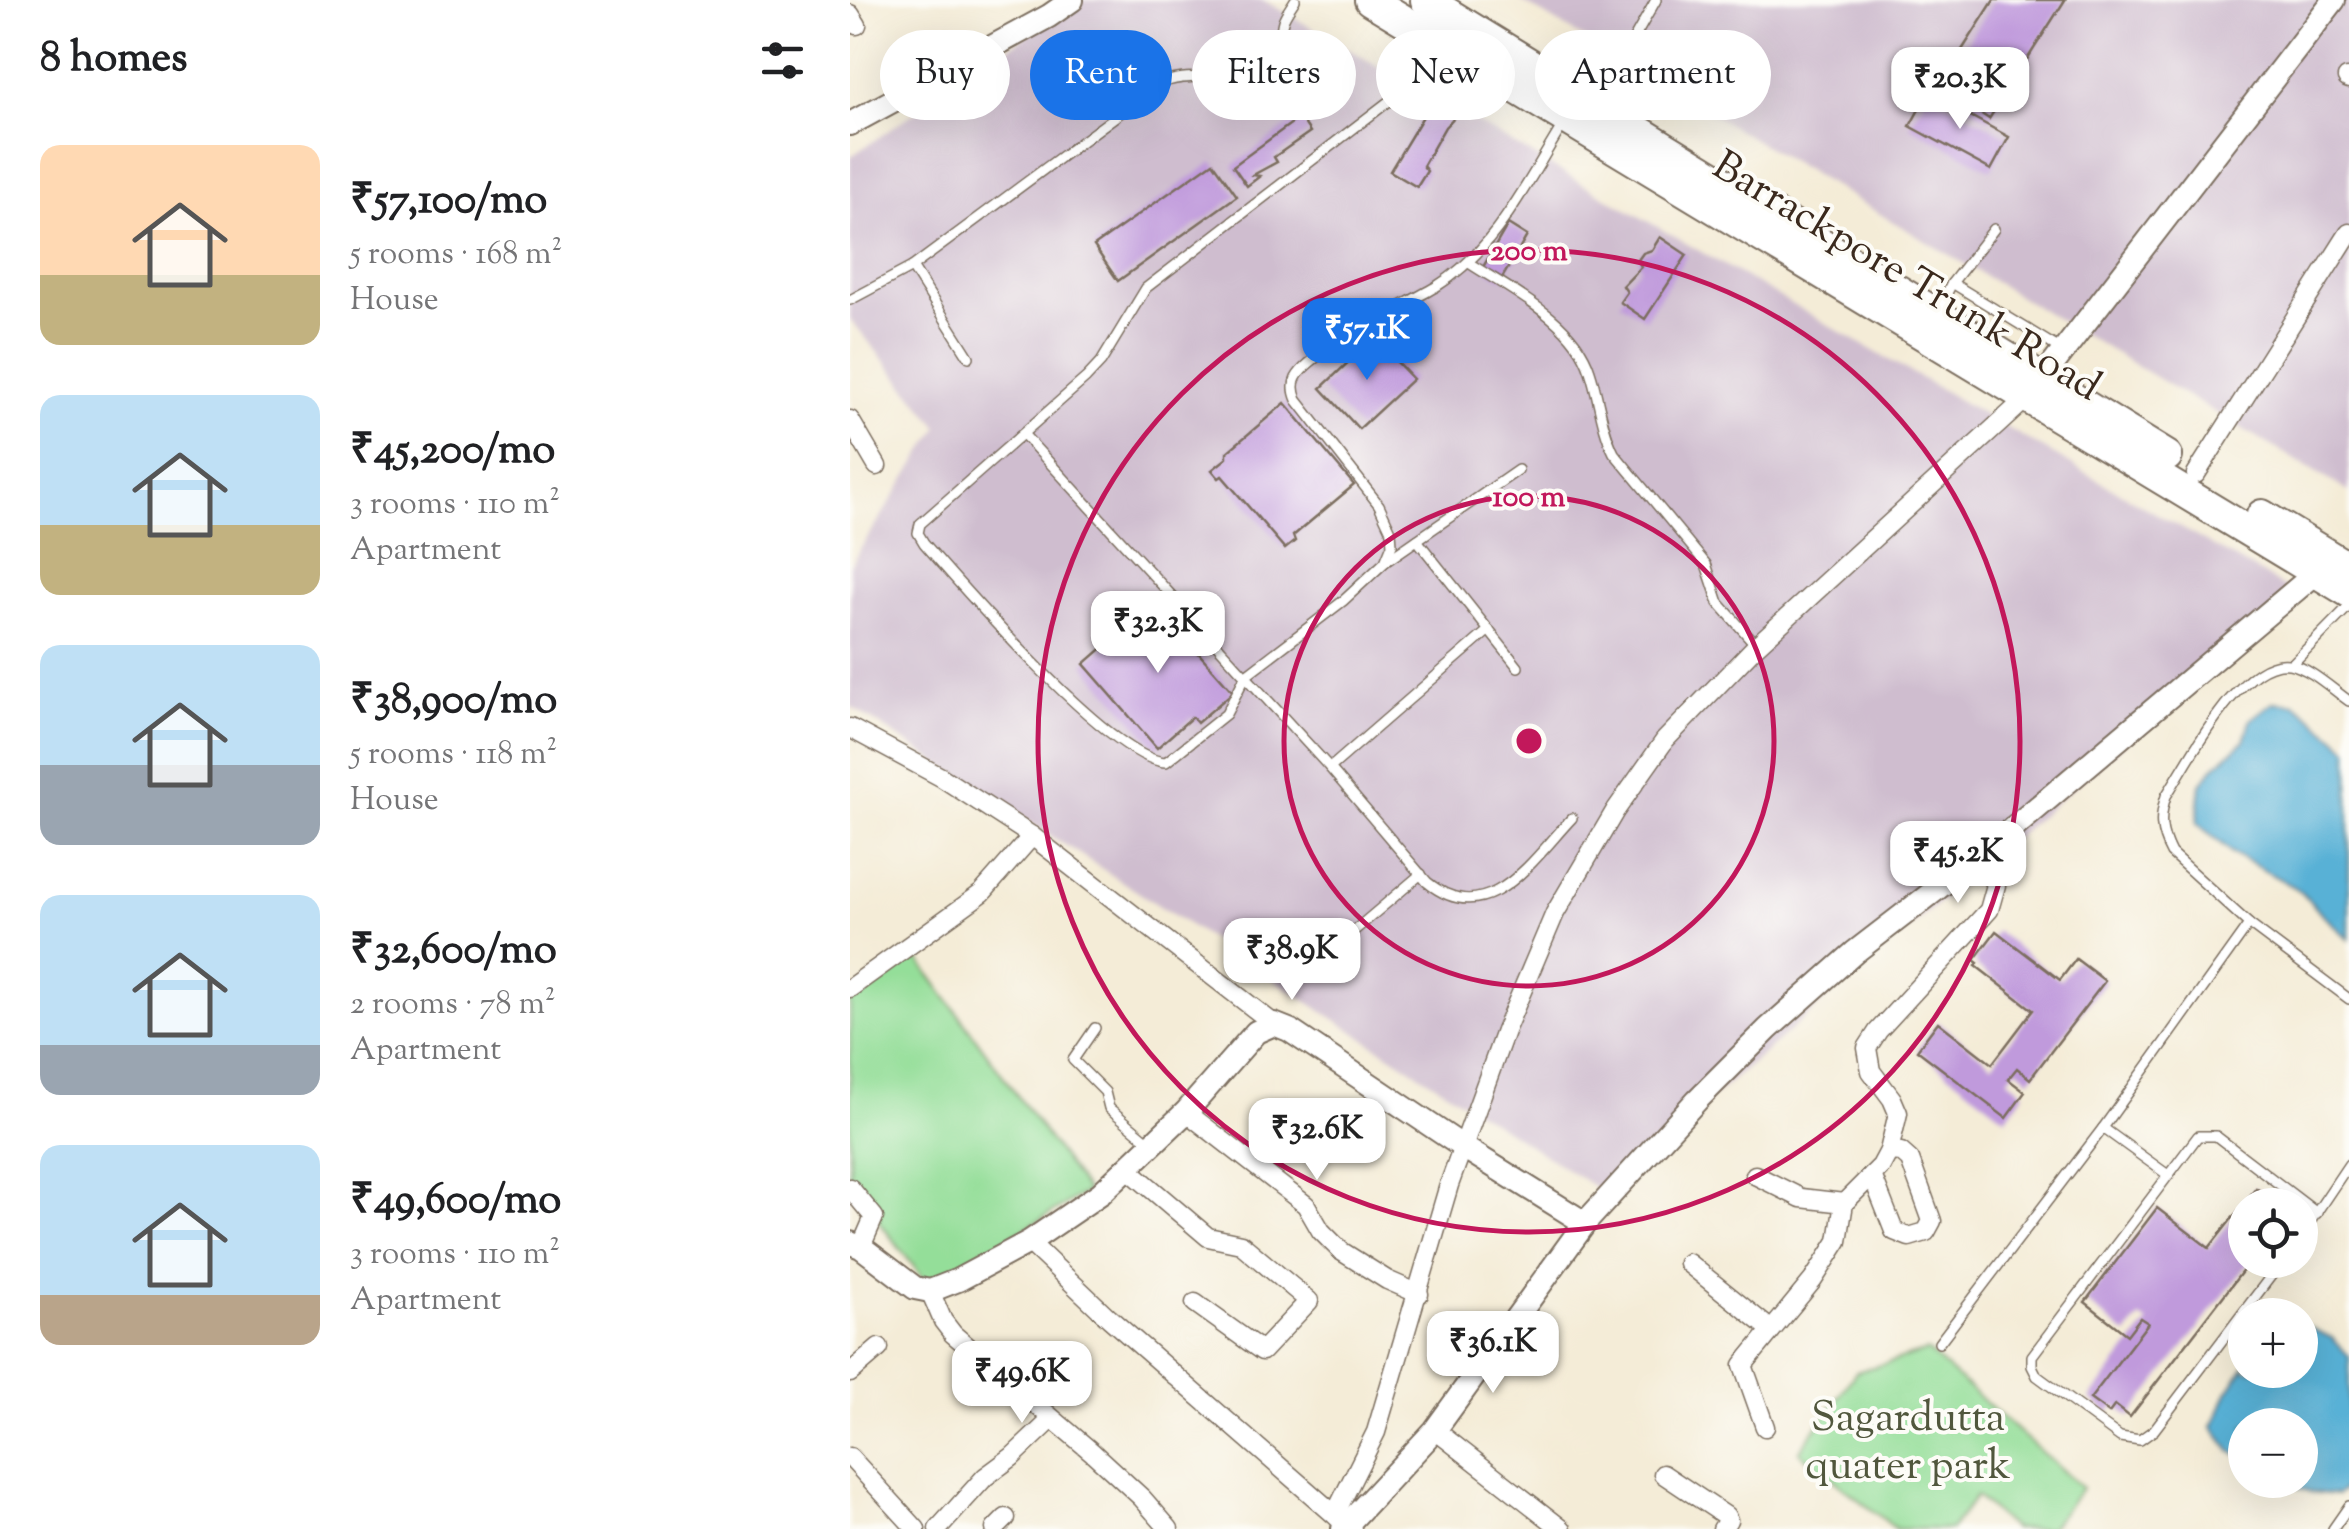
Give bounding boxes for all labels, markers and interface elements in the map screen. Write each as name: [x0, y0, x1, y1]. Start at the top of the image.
text: 8 homes: [40, 30, 188, 90]
chip: Buy: [880, 30, 1010, 120]
chip: Rent: [1030, 30, 1172, 120]
chip: Filters: [1192, 30, 1356, 120]
chip: New: [1376, 30, 1515, 120]
chip: Apartment: [1535, 30, 1771, 120]
icon: filters: [755, 33, 810, 88]
pin: ₹20.3K: [1879, 47, 2041, 132]
text: ₹20.3K: [1913, 56, 2007, 102]
street label: Barrackpore Trunk Road: [1700, 138, 2111, 418]
text: ₹57,100/mo: [350, 172, 547, 232]
icon: home: [120, 185, 240, 305]
text: 200 m: [1491, 231, 1568, 274]
text: 5 rooms · 168 m²: [350, 232, 562, 278]
text: House: [350, 278, 439, 324]
pin: ₹57.1K: [1286, 298, 1448, 383]
text: ₹57.1K: [1324, 307, 1410, 353]
text: ₹45,200/mo: [350, 422, 555, 482]
icon: home: [120, 435, 240, 555]
text: 100 m: [1493, 477, 1566, 520]
text: 3 rooms · 110 m²: [350, 482, 560, 528]
text: Apartment: [350, 528, 501, 574]
pin: ₹32.3K: [1077, 591, 1239, 676]
text: ₹32.3K: [1113, 600, 1203, 646]
text: ₹38,900/mo: [350, 672, 557, 732]
icon: home: [120, 685, 240, 805]
centre of rings: [1511, 723, 1547, 759]
text: 5 rooms · 118 m²: [350, 732, 557, 778]
text: House: [350, 778, 439, 824]
pin: ₹45.2K: [1877, 821, 2039, 906]
text: ₹45.2K: [1912, 830, 2004, 876]
pin: ₹38.9K: [1211, 918, 1373, 1003]
text: ₹32,600/mo: [350, 922, 557, 982]
text: ₹38.9K: [1245, 927, 1339, 973]
icon: home: [120, 935, 240, 1055]
text: 2 rooms · 78 m²: [350, 982, 556, 1028]
text: Apartment: [350, 1028, 501, 1074]
pin: ₹32.6K: [1236, 1098, 1398, 1183]
text: ₹32.6K: [1271, 1107, 1363, 1153]
text: ₹49,600/mo: [350, 1172, 561, 1232]
icon: home: [120, 1185, 240, 1305]
map controls: [2228, 1188, 2318, 1498]
button: locate: [2228, 1188, 2318, 1278]
text: 3 rooms · 110 m²: [350, 1232, 560, 1278]
text: Apartment: [350, 1278, 501, 1324]
button: +: [2228, 1298, 2318, 1388]
pin: ₹36.1K: [1412, 1311, 1574, 1396]
text: ₹36.1K: [1449, 1320, 1537, 1366]
pin: ₹49.6K: [941, 1341, 1103, 1426]
text: ₹49.6K: [974, 1350, 1070, 1396]
park label: Sagardutta quater park: [1805, 1390, 2011, 1498]
button: −: [2228, 1408, 2318, 1498]

